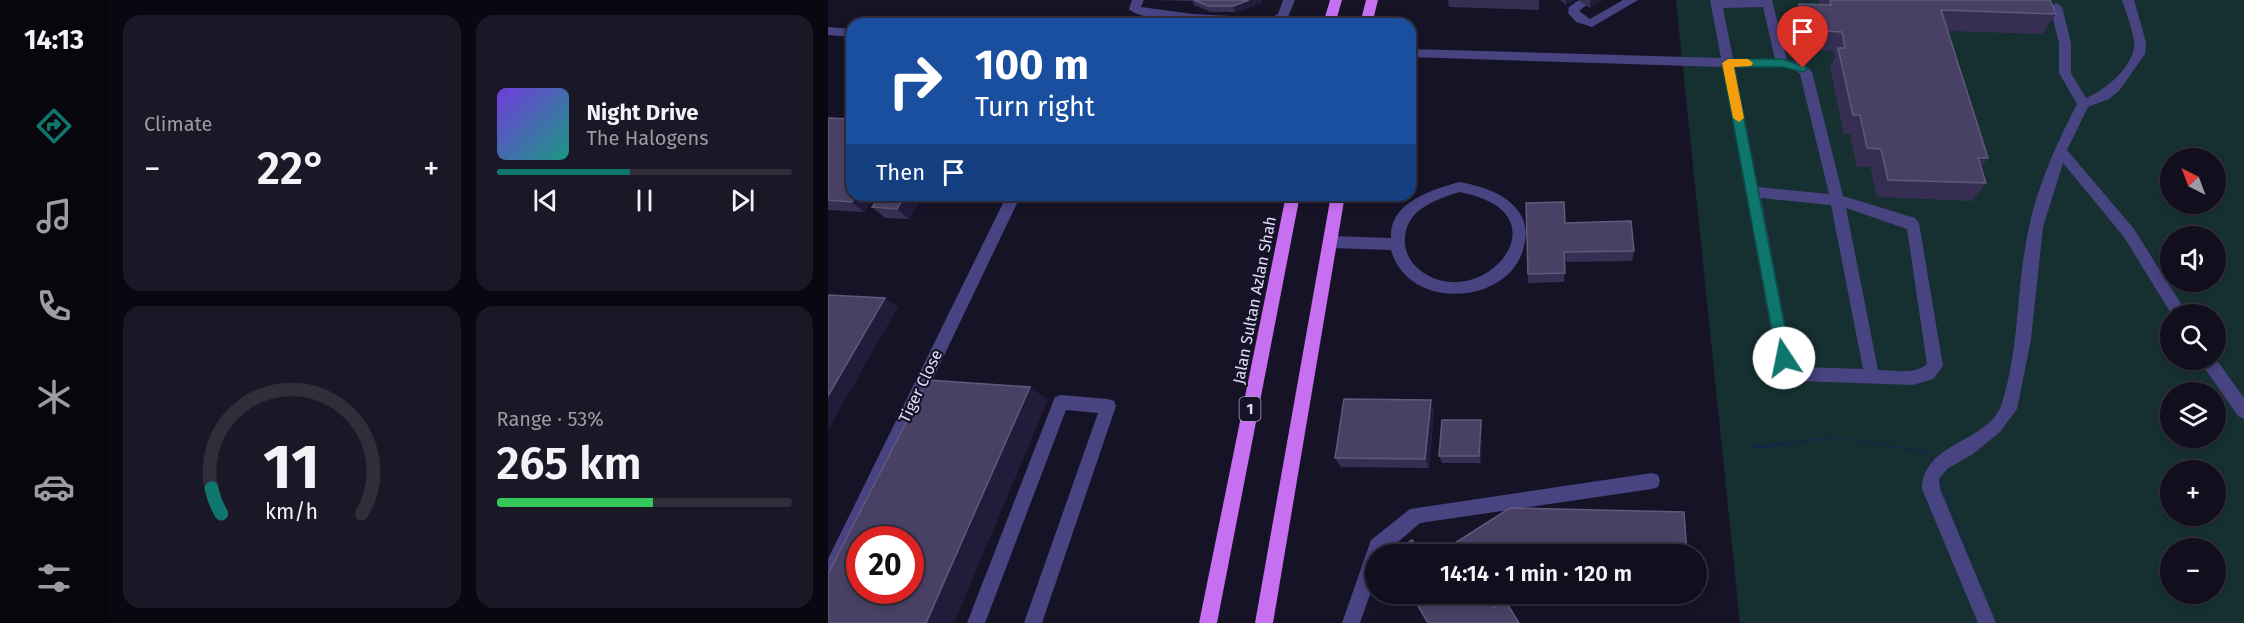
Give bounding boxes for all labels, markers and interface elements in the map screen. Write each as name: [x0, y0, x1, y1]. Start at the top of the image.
pin: [1777, 6, 1828, 68]
icon: arrive: [1786, 15, 1819, 48]
text: 14:13: [24, 24, 84, 56]
text: 100 m: [975, 40, 1089, 90]
icon: right: [876, 42, 954, 120]
text: Turn right: [975, 91, 1095, 123]
text: Night Drive: [587, 99, 698, 126]
icon: directions: [33, 105, 75, 147]
text: Climate: [144, 112, 212, 136]
text: The Halogens: [587, 126, 709, 150]
text: 22°: [257, 142, 327, 196]
north arrow: [2160, 148, 2226, 214]
map controls: [2160, 148, 2226, 604]
text: −: [144, 149, 161, 189]
text: +: [423, 149, 440, 189]
icon: arrive: [937, 156, 970, 189]
text: Then: [876, 159, 925, 186]
icon: previous: [529, 184, 562, 217]
icon: pause: [628, 184, 661, 217]
icon: next: [726, 184, 759, 217]
icon: music: [33, 195, 75, 237]
street label: Jalan Sultan Azlan Shah: [1229, 215, 1280, 386]
button: sound: [2160, 226, 2226, 292]
icon: phone: [33, 285, 75, 327]
button: search: [2160, 304, 2226, 370]
position arrow: [1752, 326, 1816, 390]
street label: Tiger Close: [895, 347, 946, 426]
icon: climate: [33, 376, 75, 418]
button: layers: [2160, 382, 2226, 448]
road number: 1: [1240, 397, 1260, 421]
text: Range · 53%: [497, 407, 604, 431]
text: 11: [263, 430, 320, 505]
text: 265 km: [497, 437, 642, 491]
button: +: [2160, 460, 2226, 526]
icon: car: [33, 466, 75, 508]
text: km/h: [265, 499, 318, 525]
speed limit sign: 20: [846, 526, 924, 604]
button: −: [2160, 538, 2226, 604]
icon: filters: [33, 557, 75, 599]
text: 14:14 · 1 min · 120 m: [1440, 560, 1632, 587]

